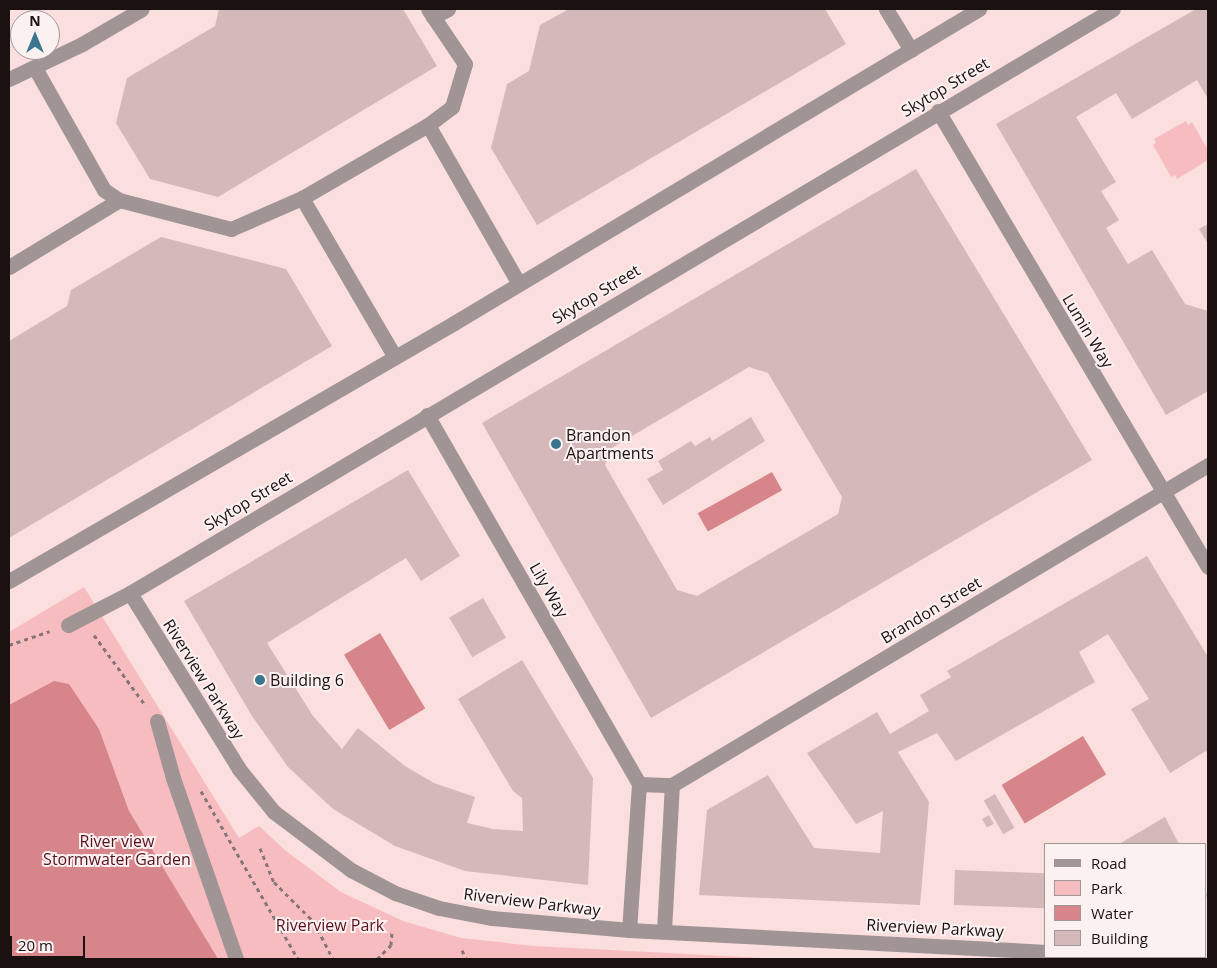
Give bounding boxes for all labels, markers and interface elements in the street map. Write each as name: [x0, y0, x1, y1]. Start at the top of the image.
north arrow: [10, 10, 60, 60]
text: N: [29, 11, 41, 30]
street label: Skytop Street: [898, 53, 992, 121]
street label: Skytop Street: [549, 260, 643, 328]
street label: Lumin Way: [1058, 291, 1118, 371]
place label: Brandon Apartments: [566, 425, 654, 463]
marker: Brandon Apartments: [550, 438, 562, 450]
street label: Skytop Street: [201, 467, 295, 535]
street label: Lily Way: [526, 559, 572, 621]
street label: Brandon Street: [877, 573, 985, 647]
street label: Riverview Parkway: [159, 615, 249, 743]
place label: Building 6: [270, 670, 344, 690]
marker: Building 6: [254, 674, 266, 686]
park label: River view Stormwater Garden: [43, 831, 191, 869]
legend: [1044, 843, 1207, 958]
text: Road: [1091, 853, 1127, 873]
text: Park: [1091, 878, 1122, 898]
street label: Riverview Parkway: [462, 884, 602, 920]
text: Water: [1091, 903, 1133, 923]
park label: Riverview Park: [276, 915, 384, 935]
street label: Riverview Parkway: [866, 915, 1004, 941]
scale bar: [12, 926, 88, 958]
text: Building: [1091, 928, 1148, 948]
text: 20 m: [18, 935, 53, 955]

